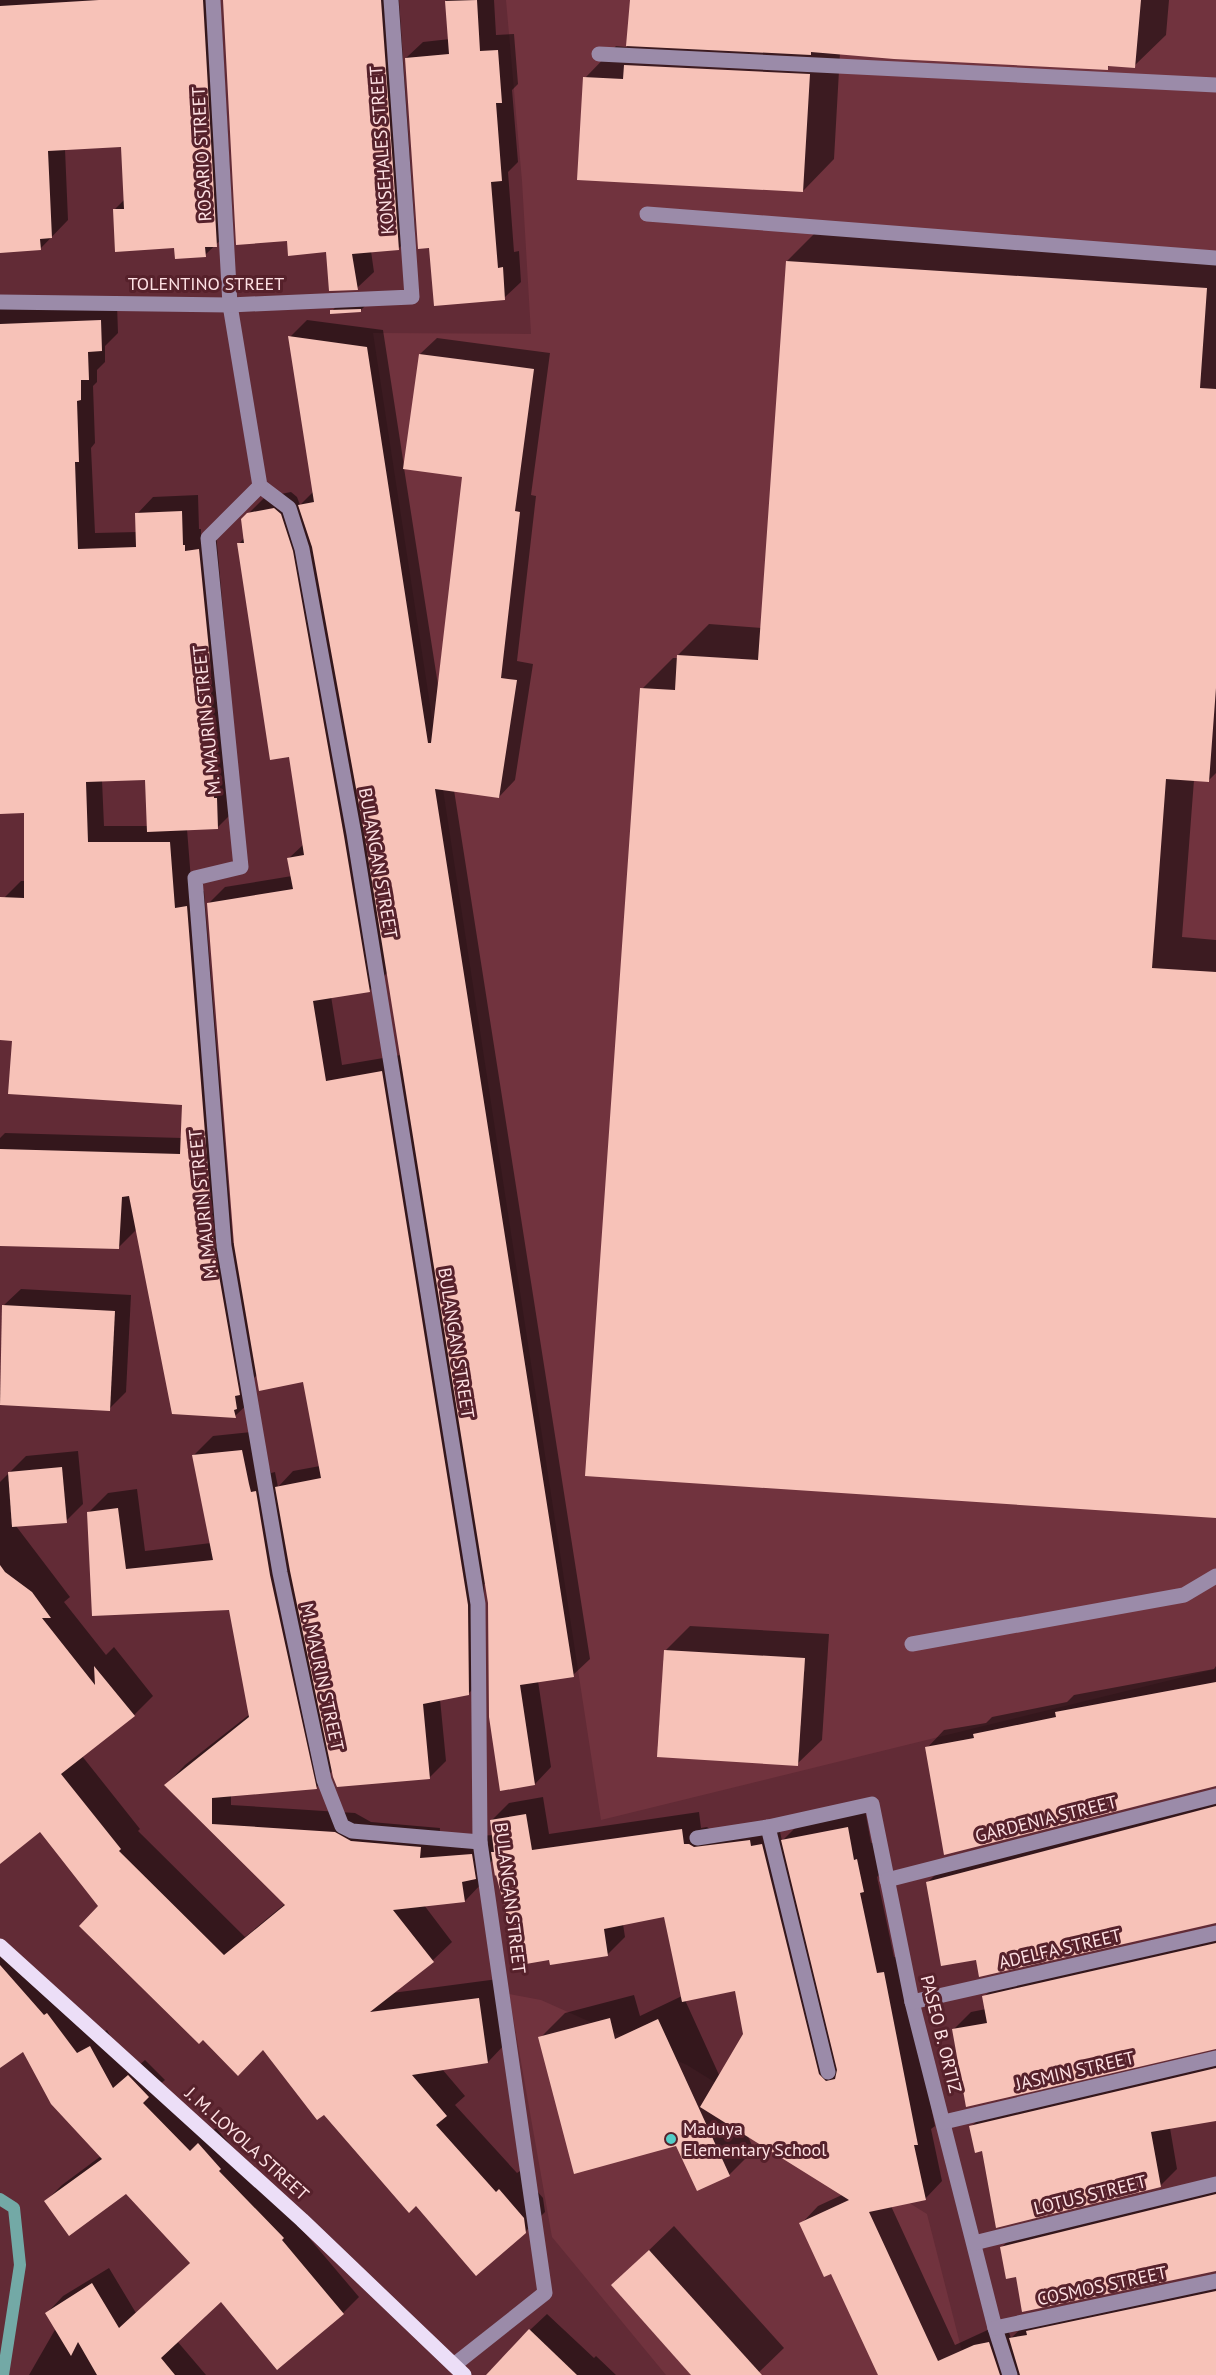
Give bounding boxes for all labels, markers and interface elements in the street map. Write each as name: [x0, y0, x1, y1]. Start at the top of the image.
street label: KONSEHALES STREET: [364, 65, 399, 235]
street label: ROSARIO STREET: [186, 86, 217, 222]
street label: TOLENTINO STREET: [128, 272, 284, 295]
street label: M. MAURIN STREET: [187, 644, 226, 796]
street label: BULANGAN STREET: [354, 786, 403, 940]
street label: M. MAURIN STREET: [183, 1128, 222, 1280]
street label: BULANGAN STREET: [433, 1266, 480, 1420]
street label: M. MAURIN STREET: [296, 1601, 349, 1753]
street label: GARDENIA STREET: [973, 1790, 1119, 1847]
street label: BULANGAN STREET: [490, 1821, 531, 1975]
street label: ADELFA STREET: [997, 1923, 1123, 1974]
street label: PASEO B. ORTIZ: [916, 1973, 967, 2095]
street label: JASMIN STREET: [1012, 2046, 1137, 2096]
street label: J. M. LOYOLA STREET: [180, 2081, 314, 2205]
place label: Maduya Elementary School: [683, 2117, 827, 2161]
marker: Maduya Elementary School: [664, 2132, 678, 2146]
street label: LOTUS STREET: [1031, 2169, 1149, 2220]
street label: COSMOS STREET: [1035, 2261, 1169, 2310]

